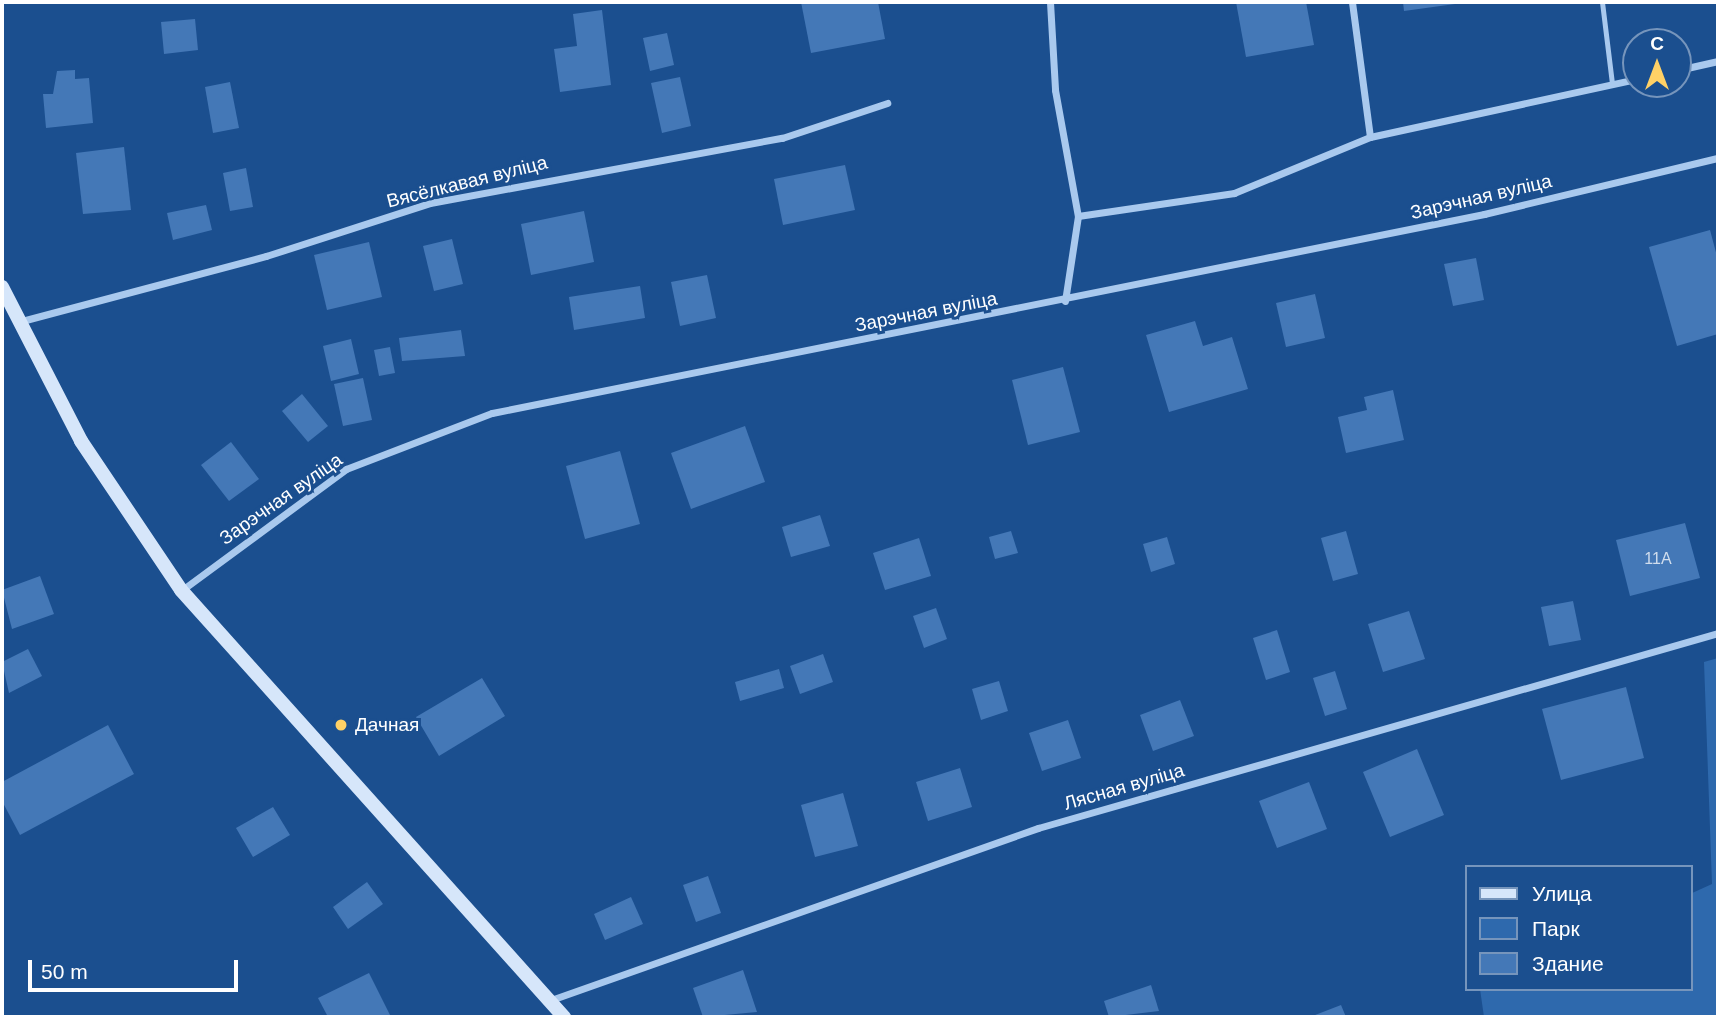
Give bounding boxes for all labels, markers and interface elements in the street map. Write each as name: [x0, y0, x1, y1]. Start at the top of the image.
north arrow: [1622, 28, 1692, 98]
text: С: [1650, 33, 1664, 54]
street label: Вясёлкавая вуліца: [384, 151, 550, 213]
street label: Зарэчная вуліца: [1408, 170, 1554, 224]
street label: Зарэчная вуліца: [853, 287, 999, 337]
street label: Зарэчная вуліца: [215, 448, 347, 550]
house number: 11А: [1644, 549, 1672, 569]
place label: Дачная: [355, 714, 419, 736]
marker: Дачная: [333, 717, 349, 733]
street label: Лясная вуліца: [1061, 759, 1187, 815]
legend: [1464, 865, 1692, 991]
text: Улица: [1532, 882, 1592, 905]
text: Парк: [1532, 917, 1580, 940]
scale bar: [32, 946, 242, 990]
text: Здание: [1532, 952, 1604, 975]
text: 50 m: [41, 960, 88, 983]

